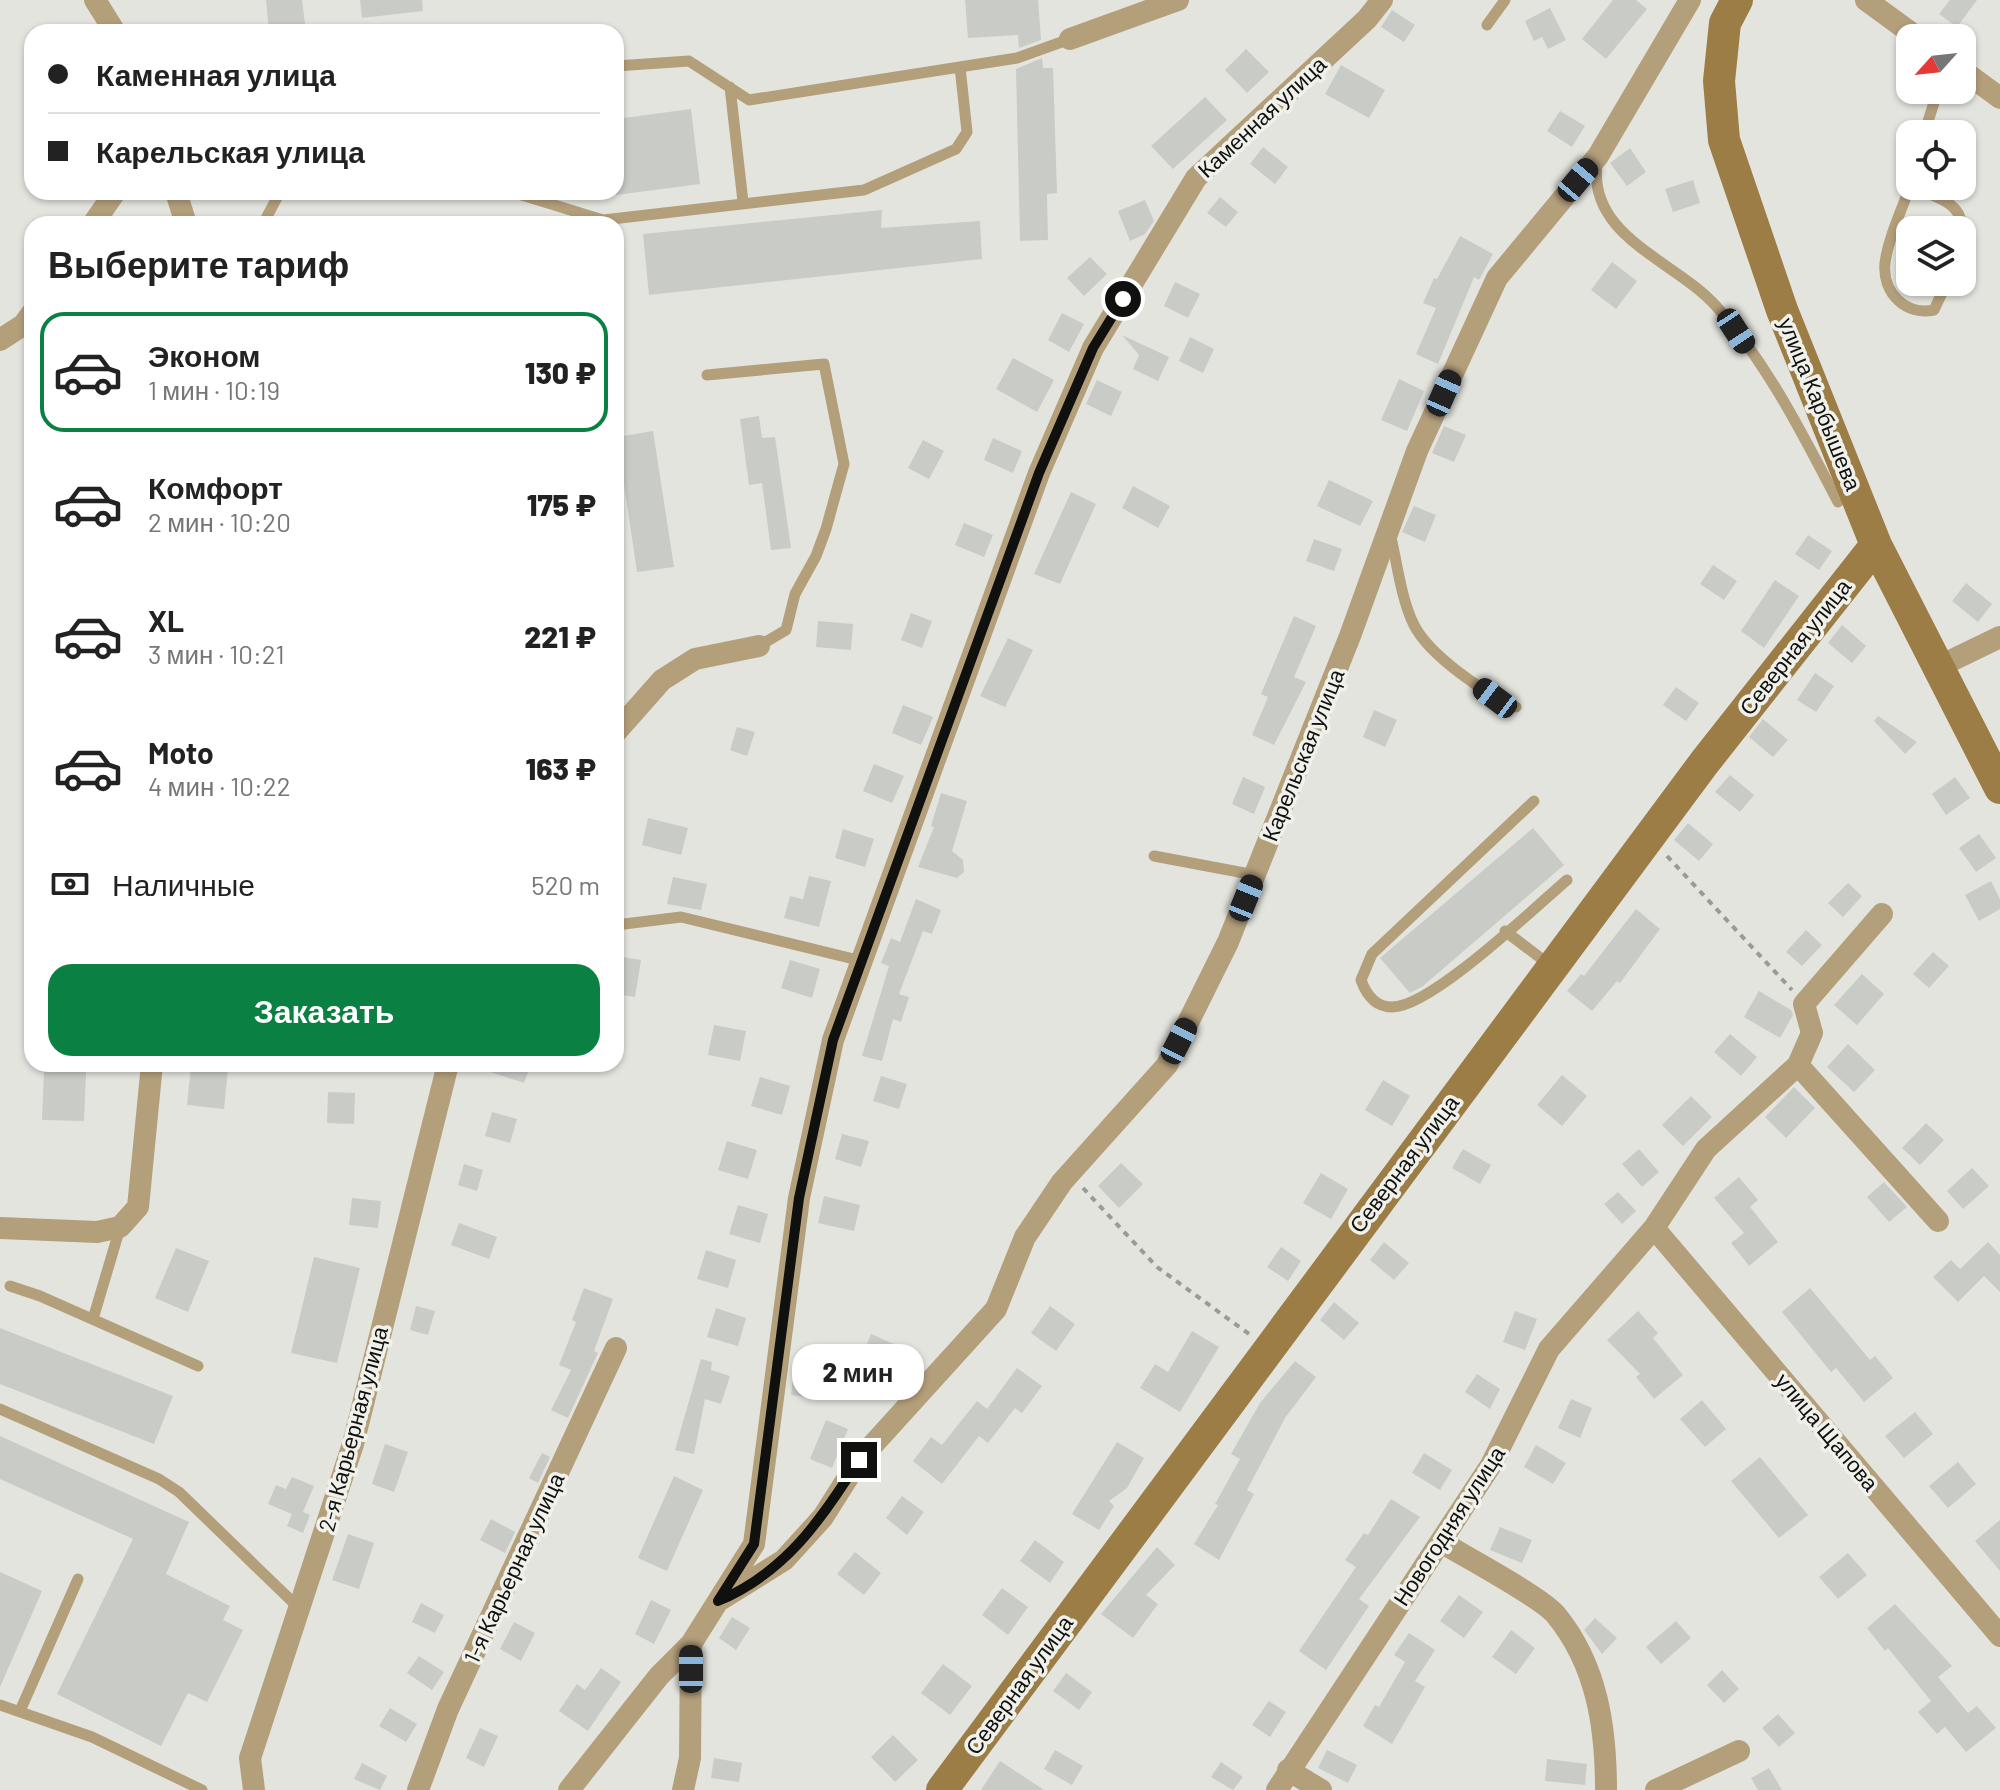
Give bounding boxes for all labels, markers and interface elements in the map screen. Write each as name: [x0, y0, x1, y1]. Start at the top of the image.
north arrow: [1896, 24, 1976, 104]
map controls: [1896, 24, 1976, 296]
street label: Каменная улица: [1192, 50, 1332, 183]
text: Каменная улица: [96, 56, 336, 92]
button: locate: [1896, 120, 1976, 200]
text: Карельская улица: [96, 133, 365, 169]
car: [1553, 154, 1603, 206]
button: layers: [1896, 216, 1976, 296]
text: Выберите тариф: [48, 242, 349, 285]
route start: [1105, 281, 1141, 317]
car: [1713, 304, 1759, 358]
street label: улица Карбышева: [1773, 313, 1868, 495]
icon: car: [52, 336, 124, 408]
text: Эконом: [148, 337, 261, 373]
text: 130 ₽: [525, 354, 596, 390]
car: [1423, 366, 1465, 420]
text: 1 мин · 10:19: [148, 374, 280, 405]
icon: car: [52, 468, 124, 540]
text: Комфорт: [148, 469, 283, 505]
text: 175 ₽: [527, 486, 596, 522]
text: 2 мин · 10:20: [148, 506, 291, 537]
street label: Северная улица: [1733, 573, 1857, 720]
icon: car: [52, 600, 124, 672]
text: XL: [148, 602, 184, 638]
text: 221 ₽: [524, 618, 596, 654]
text: 3 мин · 10:21: [148, 638, 284, 669]
street label: Карельская улица: [1256, 664, 1350, 845]
car: [1469, 674, 1521, 722]
icon: car: [52, 732, 124, 804]
text: Moto: [148, 734, 214, 770]
text: 163 ₽: [526, 750, 596, 786]
text: 4 мин · 10:22: [148, 770, 291, 801]
icon: cash: [48, 862, 92, 906]
text: Наличные: [112, 866, 255, 902]
text: 520 m: [531, 869, 600, 900]
car: [1226, 871, 1266, 925]
button: Заказать: [48, 964, 600, 1056]
car: [1157, 1014, 1201, 1068]
street label: Северная улица: [1343, 1089, 1465, 1238]
street label: 2-я Карьерная улица: [312, 1323, 393, 1534]
callout: 2 мин: [793, 1344, 925, 1400]
text: 2 мин: [823, 1356, 893, 1387]
street label: улица Щапова: [1770, 1367, 1885, 1497]
street label: Новогодняя улица: [1387, 1440, 1511, 1611]
route end: [841, 1442, 877, 1478]
street label: 1-я Карьерная улица: [458, 1468, 570, 1667]
street label: Северная улица: [959, 1609, 1079, 1759]
car: [679, 1645, 703, 1693]

